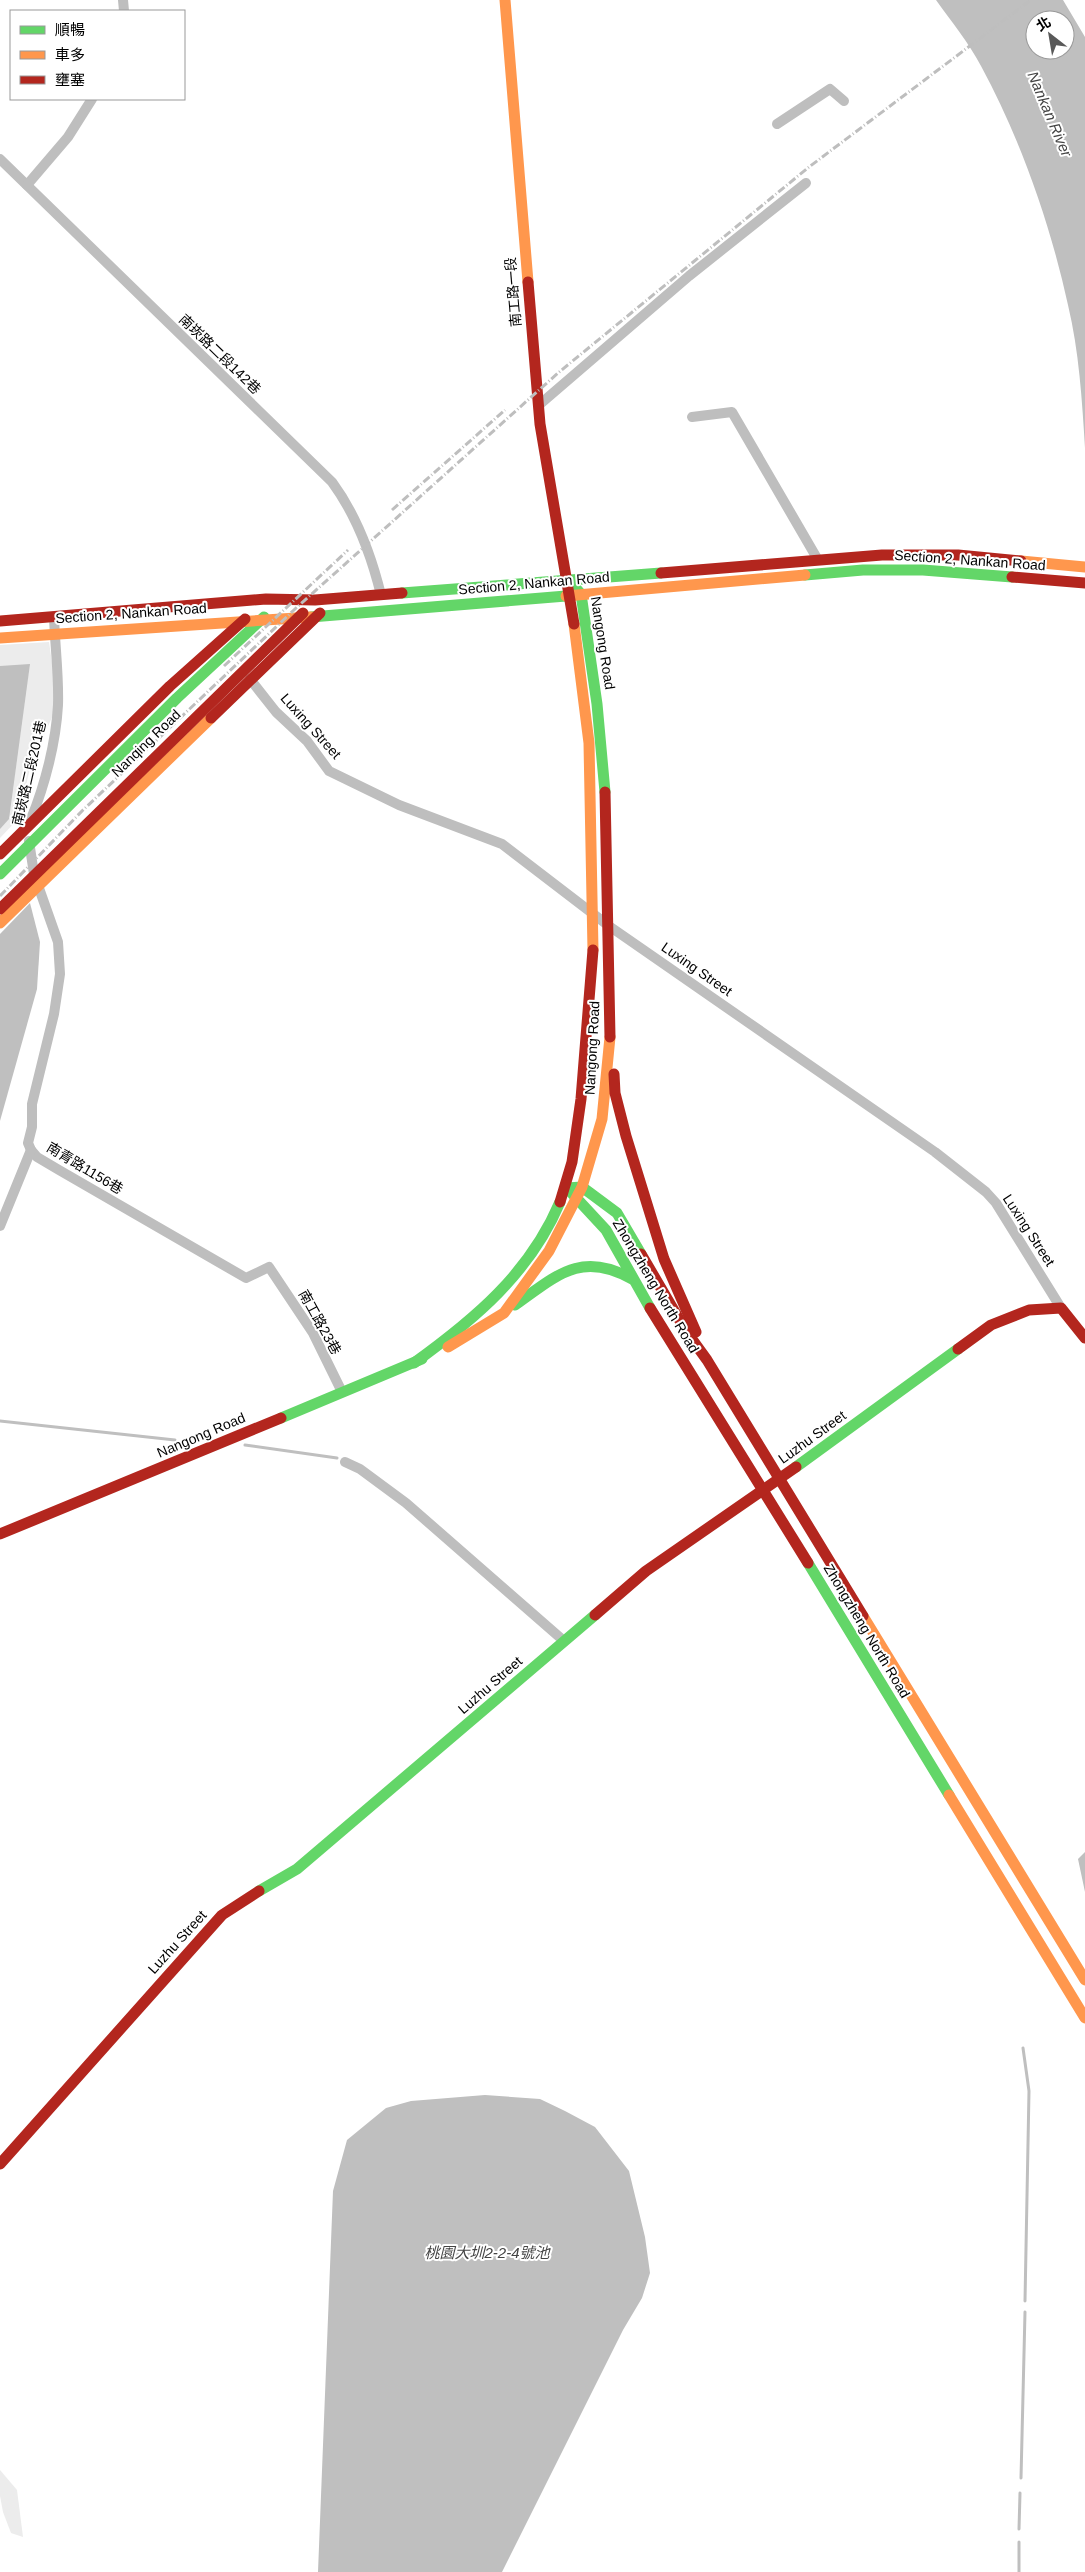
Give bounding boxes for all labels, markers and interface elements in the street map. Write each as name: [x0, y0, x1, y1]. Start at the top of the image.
legend: [10, 10, 185, 100]
north arrow: [1025, 10, 1075, 60]
text: 北: [1033, 13, 1053, 34]
text: 順暢: [55, 21, 85, 38]
text: 車多: [55, 46, 85, 63]
water label: Nankan River: [1024, 69, 1076, 160]
text: 壅塞: [55, 71, 85, 88]
street label: 南工路一段: [502, 256, 524, 328]
street label: 南崁路二段142巷: [176, 311, 264, 397]
street label: Section 2, Nankan Road: [894, 547, 1046, 573]
street label: Section 2, Nankan Road: [458, 568, 610, 598]
street label: Nangong Road: [588, 595, 618, 691]
street label: Section 2, Nankan Road: [55, 600, 207, 626]
street label: Luxing Street: [277, 690, 345, 762]
street label: Nanqing Road: [108, 706, 184, 780]
street label: 南崁路二段201巷: [9, 719, 49, 827]
street label: Luxing Street: [659, 939, 735, 999]
street label: Nangong Road: [582, 1001, 602, 1095]
street label: 南青路1156巷: [44, 1139, 126, 1197]
street label: Luxing Street: [1000, 1191, 1058, 1269]
street label: Zhongzheng North Road: [610, 1216, 702, 1356]
street label: 南工路23巷: [296, 1287, 344, 1357]
street label: Luzhu Street: [775, 1407, 849, 1467]
street label: Nangong Road: [155, 1409, 247, 1461]
street label: Zhongzheng North Road: [821, 1561, 913, 1701]
street label: Luzhu Street: [455, 1653, 525, 1717]
street label: Luzhu Street: [144, 1907, 210, 1977]
water label: 桃園大圳2-2-4號池: [424, 2244, 552, 2261]

